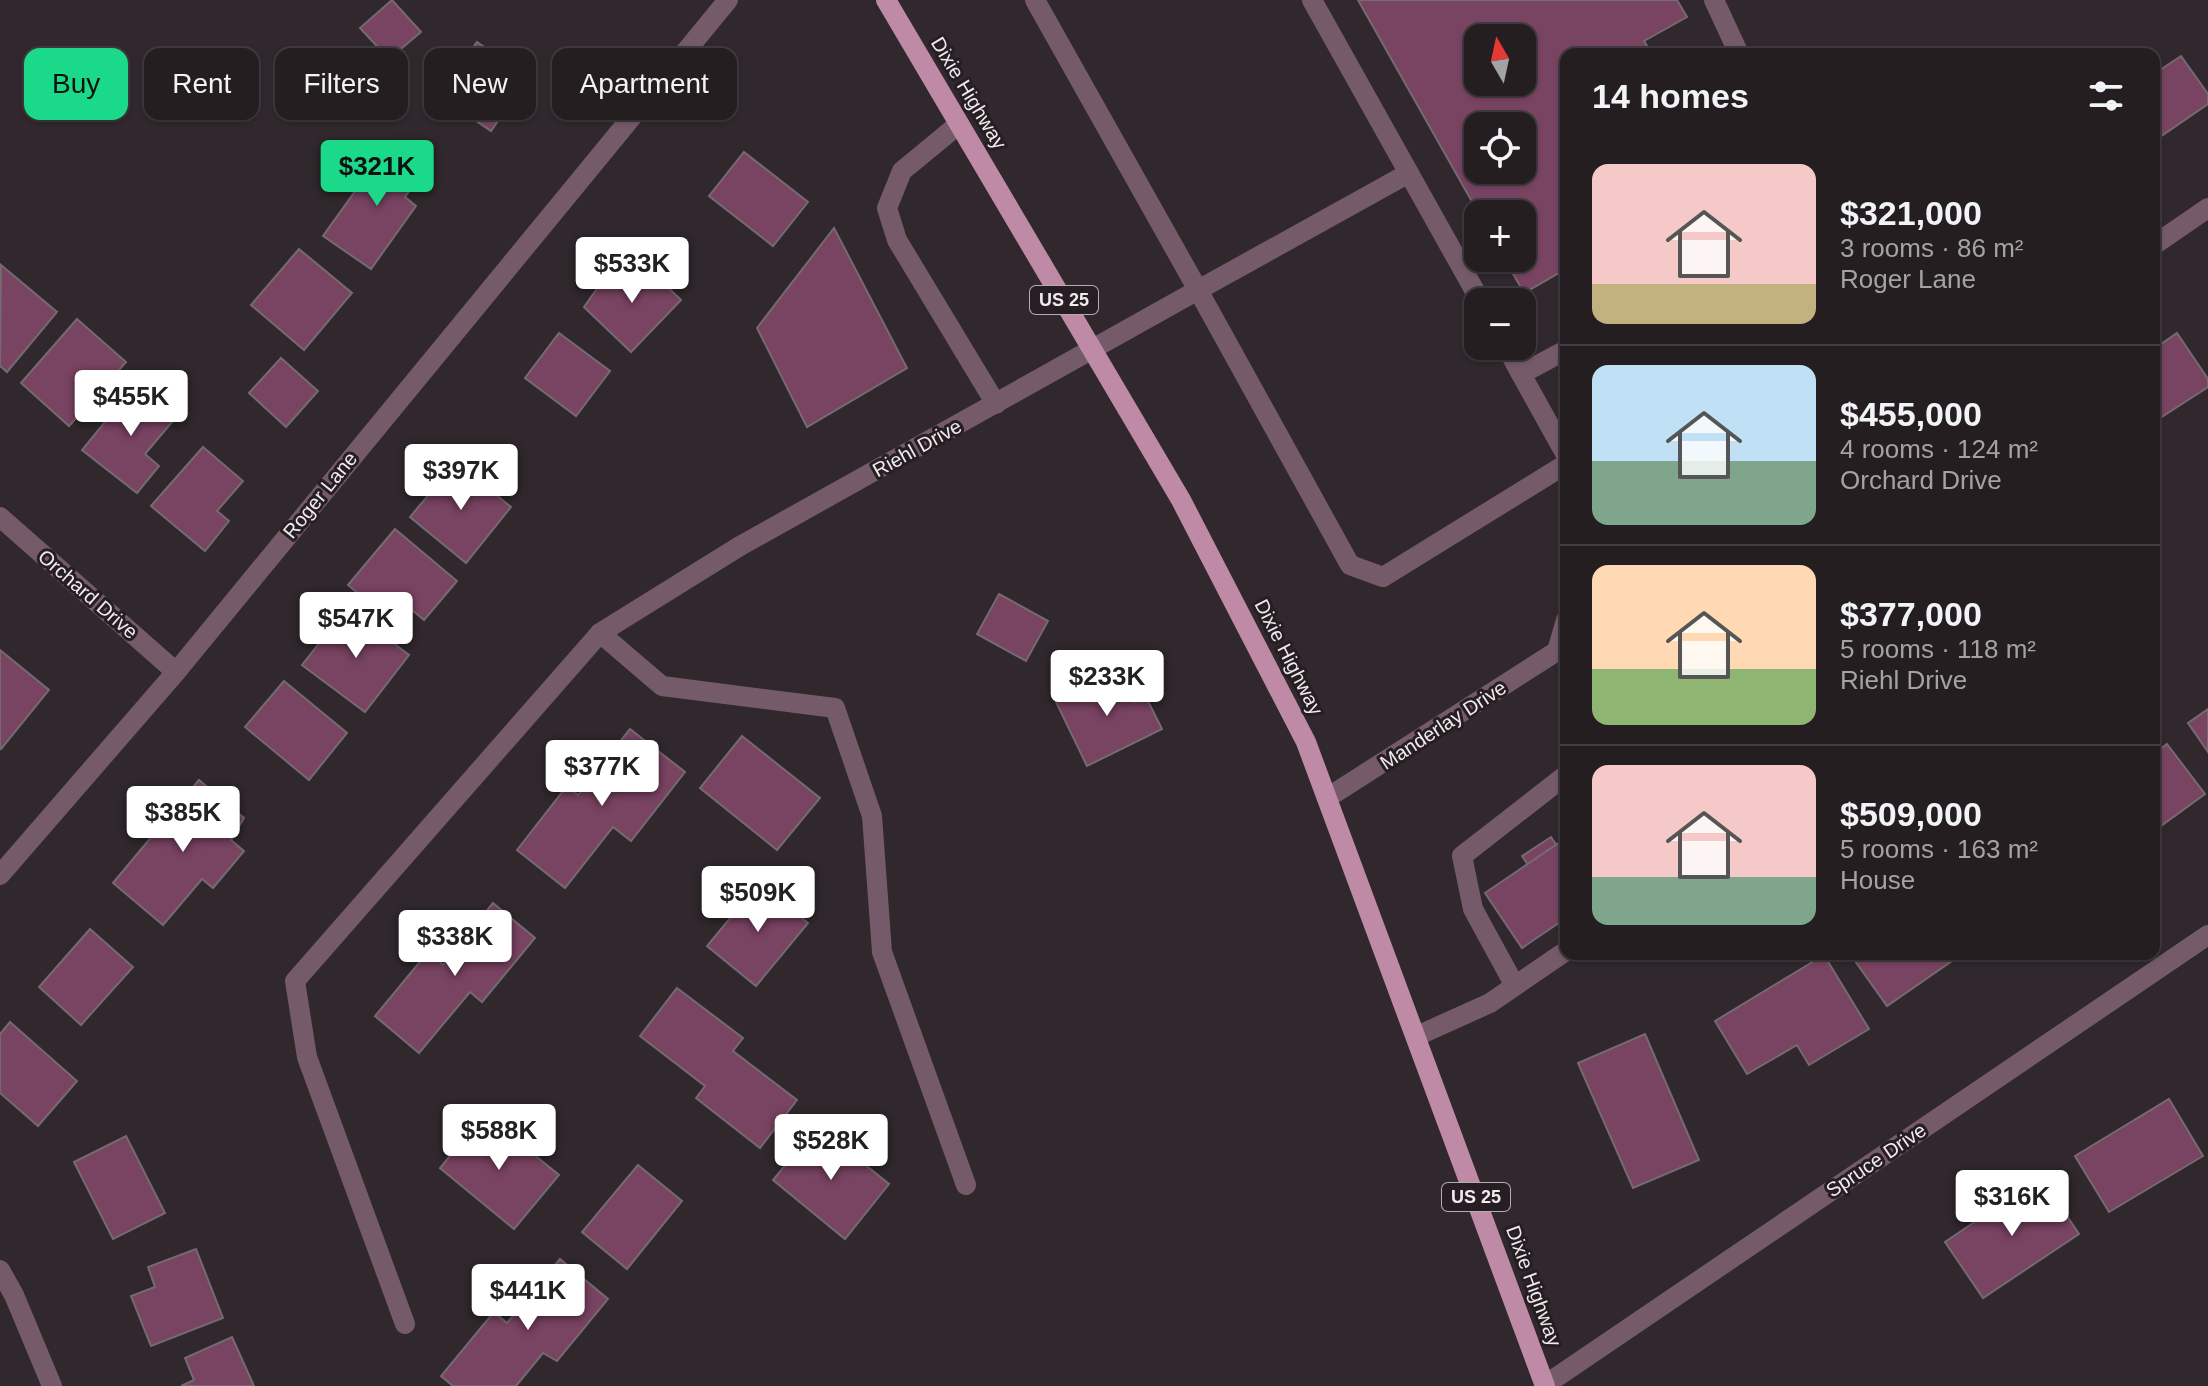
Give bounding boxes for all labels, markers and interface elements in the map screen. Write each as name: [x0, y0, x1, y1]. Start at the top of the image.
north arrow: [1464, 24, 1536, 96]
map controls: [1464, 24, 1536, 360]
street label: Dixie Highway: [927, 33, 1011, 153]
chip: Buy: [24, 48, 128, 120]
chip: Rent: [144, 48, 259, 120]
chip: Filters: [275, 48, 408, 120]
chip: New: [424, 48, 536, 120]
chip: Apartment: [552, 48, 737, 120]
icon: filters: [2084, 74, 2128, 118]
text: 14 homes: [1592, 77, 1749, 115]
button: locate: [1464, 112, 1536, 184]
pin: $321K: [321, 140, 433, 208]
text: $321K: [339, 151, 415, 181]
text: $321,000: [1840, 194, 1982, 232]
icon: home: [1656, 196, 1752, 292]
button: +: [1464, 200, 1536, 272]
text: 3 rooms · 86 m²: [1840, 233, 2024, 263]
pin: $533K: [576, 237, 688, 305]
text: $533K: [594, 248, 670, 278]
text: Roger Lane: [1840, 264, 1976, 294]
road number: US 25: [1030, 286, 1098, 314]
button: −: [1464, 288, 1536, 360]
pin: $455K: [75, 370, 187, 438]
text: $455K: [93, 381, 169, 411]
text: $455,000: [1840, 395, 1982, 433]
icon: home: [1656, 397, 1752, 493]
street label: Riehl Drive: [869, 415, 965, 481]
text: 4 rooms · 124 m²: [1840, 434, 2038, 464]
pin: $397K: [405, 444, 517, 512]
street label: Roger Lane: [279, 447, 361, 543]
text: $397K: [423, 455, 499, 485]
text: Orchard Drive: [1840, 465, 2002, 495]
street label: Orchard Drive: [34, 545, 142, 643]
pin: $547K: [300, 592, 412, 660]
text: $377,000: [1840, 595, 1982, 633]
street label: Dixie Highway: [1250, 596, 1328, 718]
icon: home: [1656, 597, 1752, 693]
text: $547K: [318, 603, 394, 633]
text: 5 rooms · 118 m²: [1840, 634, 2036, 664]
pin: $233K: [1051, 650, 1163, 718]
text: $233K: [1069, 661, 1145, 691]
text: Riehl Drive: [1840, 665, 1967, 695]
street label: Manderlay Drive: [1376, 676, 1510, 774]
pin: $377K: [546, 740, 658, 808]
text: $377K: [564, 751, 640, 781]
pin: $385K: [127, 786, 239, 854]
text: $509,000: [1840, 795, 1982, 833]
text: $385K: [145, 797, 221, 827]
icon: home: [1656, 797, 1752, 893]
text: 5 rooms · 163 m²: [1840, 834, 2038, 864]
text: House: [1840, 865, 1915, 895]
pin: $509K: [702, 866, 814, 934]
text: $509K: [720, 877, 796, 907]
pin: $338K: [399, 910, 511, 978]
text: $338K: [417, 921, 493, 951]
pin: $588K: [443, 1104, 555, 1172]
pin: $528K: [775, 1114, 887, 1182]
text: $588K: [461, 1115, 537, 1145]
street label: Spruce Drive: [1822, 1119, 1930, 1201]
text: $528K: [793, 1125, 869, 1155]
pin: $316K: [1956, 1170, 2068, 1238]
text: $316K: [1974, 1181, 2050, 1211]
road number: US 25: [1442, 1183, 1510, 1211]
street label: Dixie Highway: [1502, 1223, 1566, 1349]
pin: $441K: [472, 1264, 584, 1332]
text: $441K: [490, 1275, 566, 1305]

